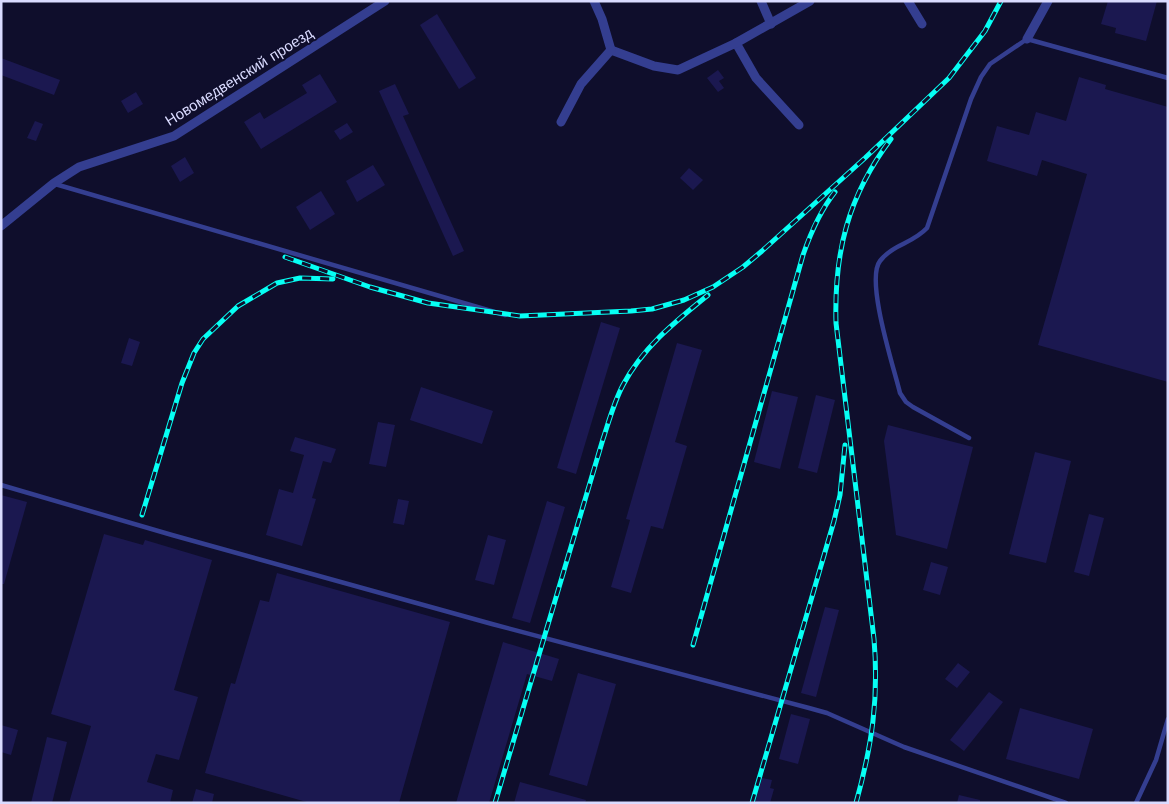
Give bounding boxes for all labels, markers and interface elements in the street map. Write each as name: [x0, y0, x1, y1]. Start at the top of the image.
street label: Новомедвенский проезд: [162, 24, 316, 130]

